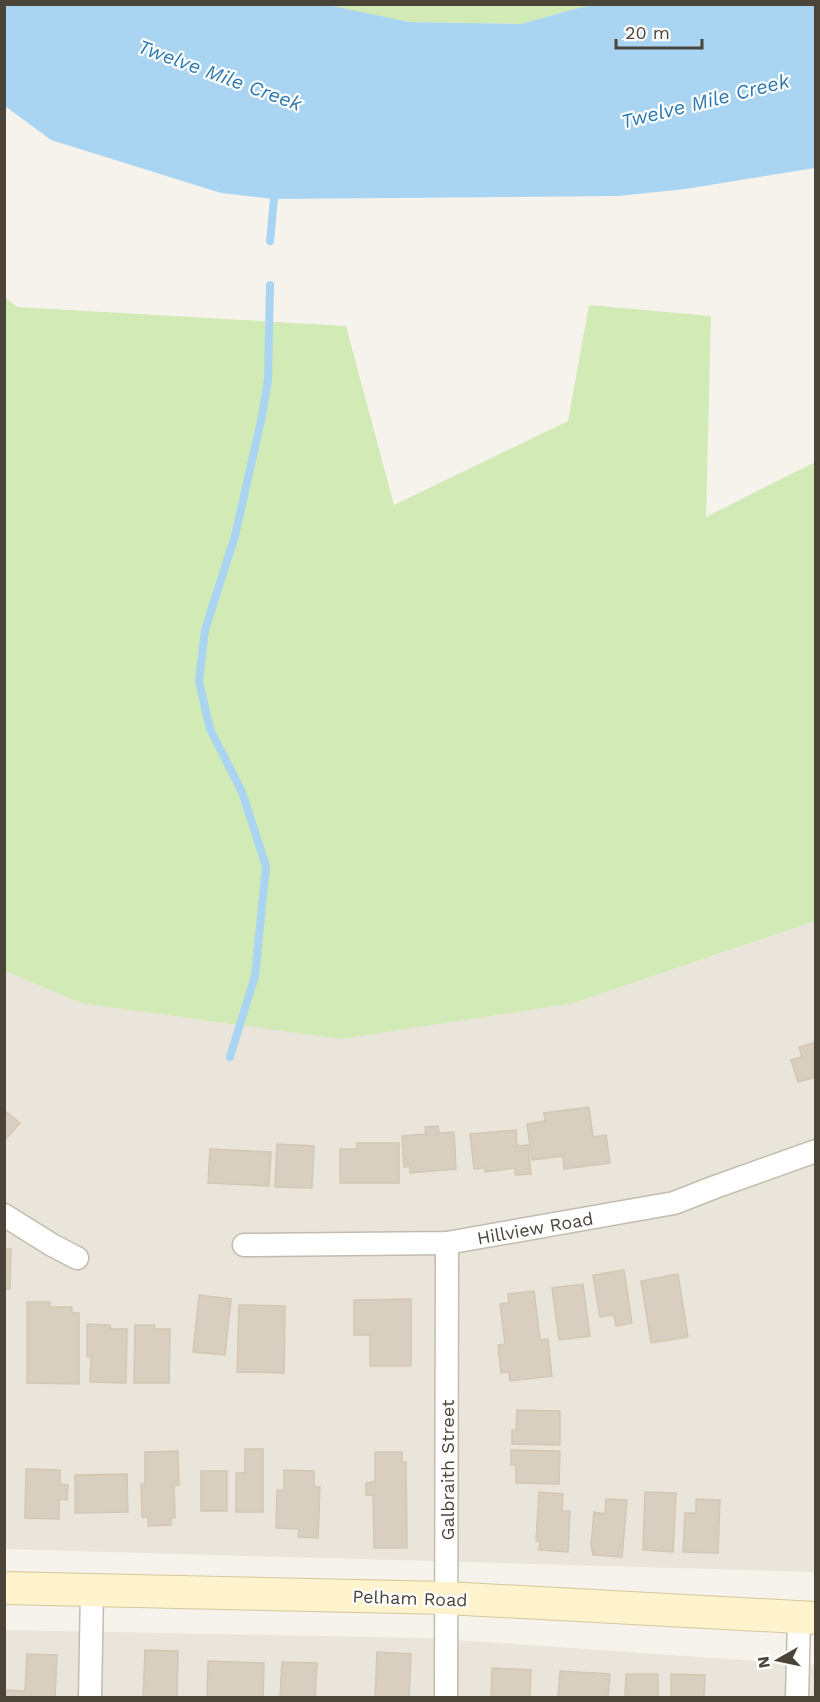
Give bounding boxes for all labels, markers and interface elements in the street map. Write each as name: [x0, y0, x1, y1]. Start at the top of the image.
scale bar: [616, 12, 702, 50]
text: 20 m: [625, 22, 670, 43]
water label: Twelve Mile Creek: [135, 34, 306, 116]
water label: Twelve Mile Creek: [618, 68, 793, 134]
street label: Hillview Road: [475, 1207, 595, 1249]
street label: Galbraith Street: [437, 1399, 458, 1541]
street label: Pelham Road: [352, 1585, 468, 1611]
north arrow: [748, 1630, 808, 1690]
text: N: [753, 1655, 774, 1670]

